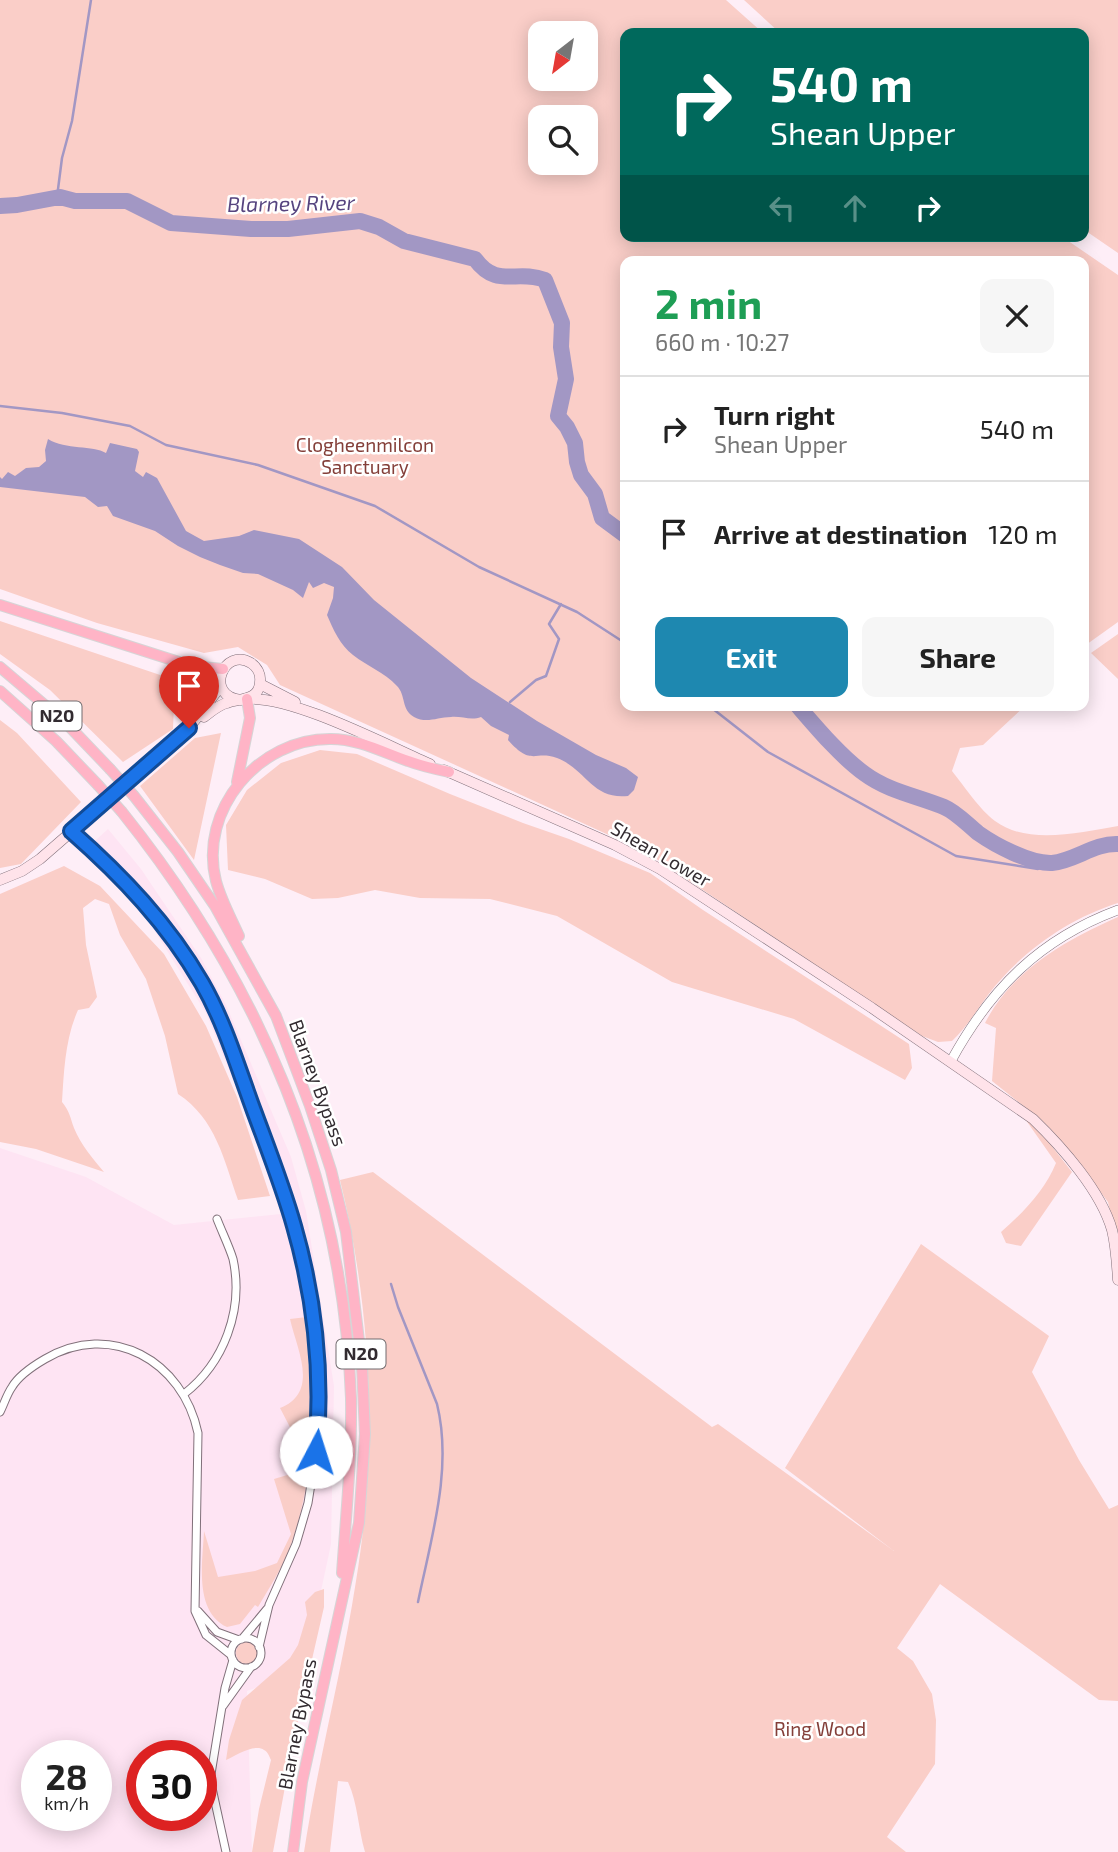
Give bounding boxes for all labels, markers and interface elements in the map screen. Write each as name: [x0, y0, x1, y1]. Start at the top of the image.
north arrow: [528, 21, 598, 91]
map controls: [528, 21, 598, 175]
text: 540 m: [770, 53, 913, 112]
icon: right: [655, 56, 746, 147]
button: search: [528, 105, 598, 175]
text: Shean Upper: [770, 113, 955, 151]
water label: Blarney River: [227, 189, 356, 217]
icon: left: [763, 189, 801, 227]
icon: ahead: [836, 189, 874, 227]
icon: right: [909, 189, 947, 227]
text: 2 min: [655, 277, 762, 327]
button: close: [980, 279, 1054, 353]
text: 660 m · 10:27: [655, 328, 789, 356]
text: Turn right: [714, 399, 835, 430]
icon: right: [655, 410, 693, 448]
text: 540 m: [980, 413, 1054, 444]
text: Shean Upper: [714, 430, 847, 458]
park label: Clogheenmilcon Sanctuary: [296, 433, 434, 478]
icon: arrive: [655, 515, 693, 553]
text: Arrive at destination: [714, 518, 967, 549]
text: 120 m: [988, 518, 1058, 549]
button: Exit: [655, 617, 848, 697]
button: Share: [862, 617, 1054, 697]
pin: [159, 656, 219, 728]
icon: arrive: [170, 667, 208, 705]
road number: N20: [32, 702, 82, 730]
street label: Shean Lower: [607, 816, 716, 892]
street label: Blarney Bypass: [285, 1016, 352, 1149]
road number: N20: [336, 1339, 386, 1368]
position arrow: [279, 1415, 353, 1489]
street label: Blarney Bypass: [273, 1656, 320, 1791]
park label: Ring Wood: [774, 1717, 866, 1740]
speed limit sign: 30: [126, 1740, 217, 1831]
text: 28: [45, 1755, 88, 1797]
text: km/h: [44, 1792, 89, 1814]

